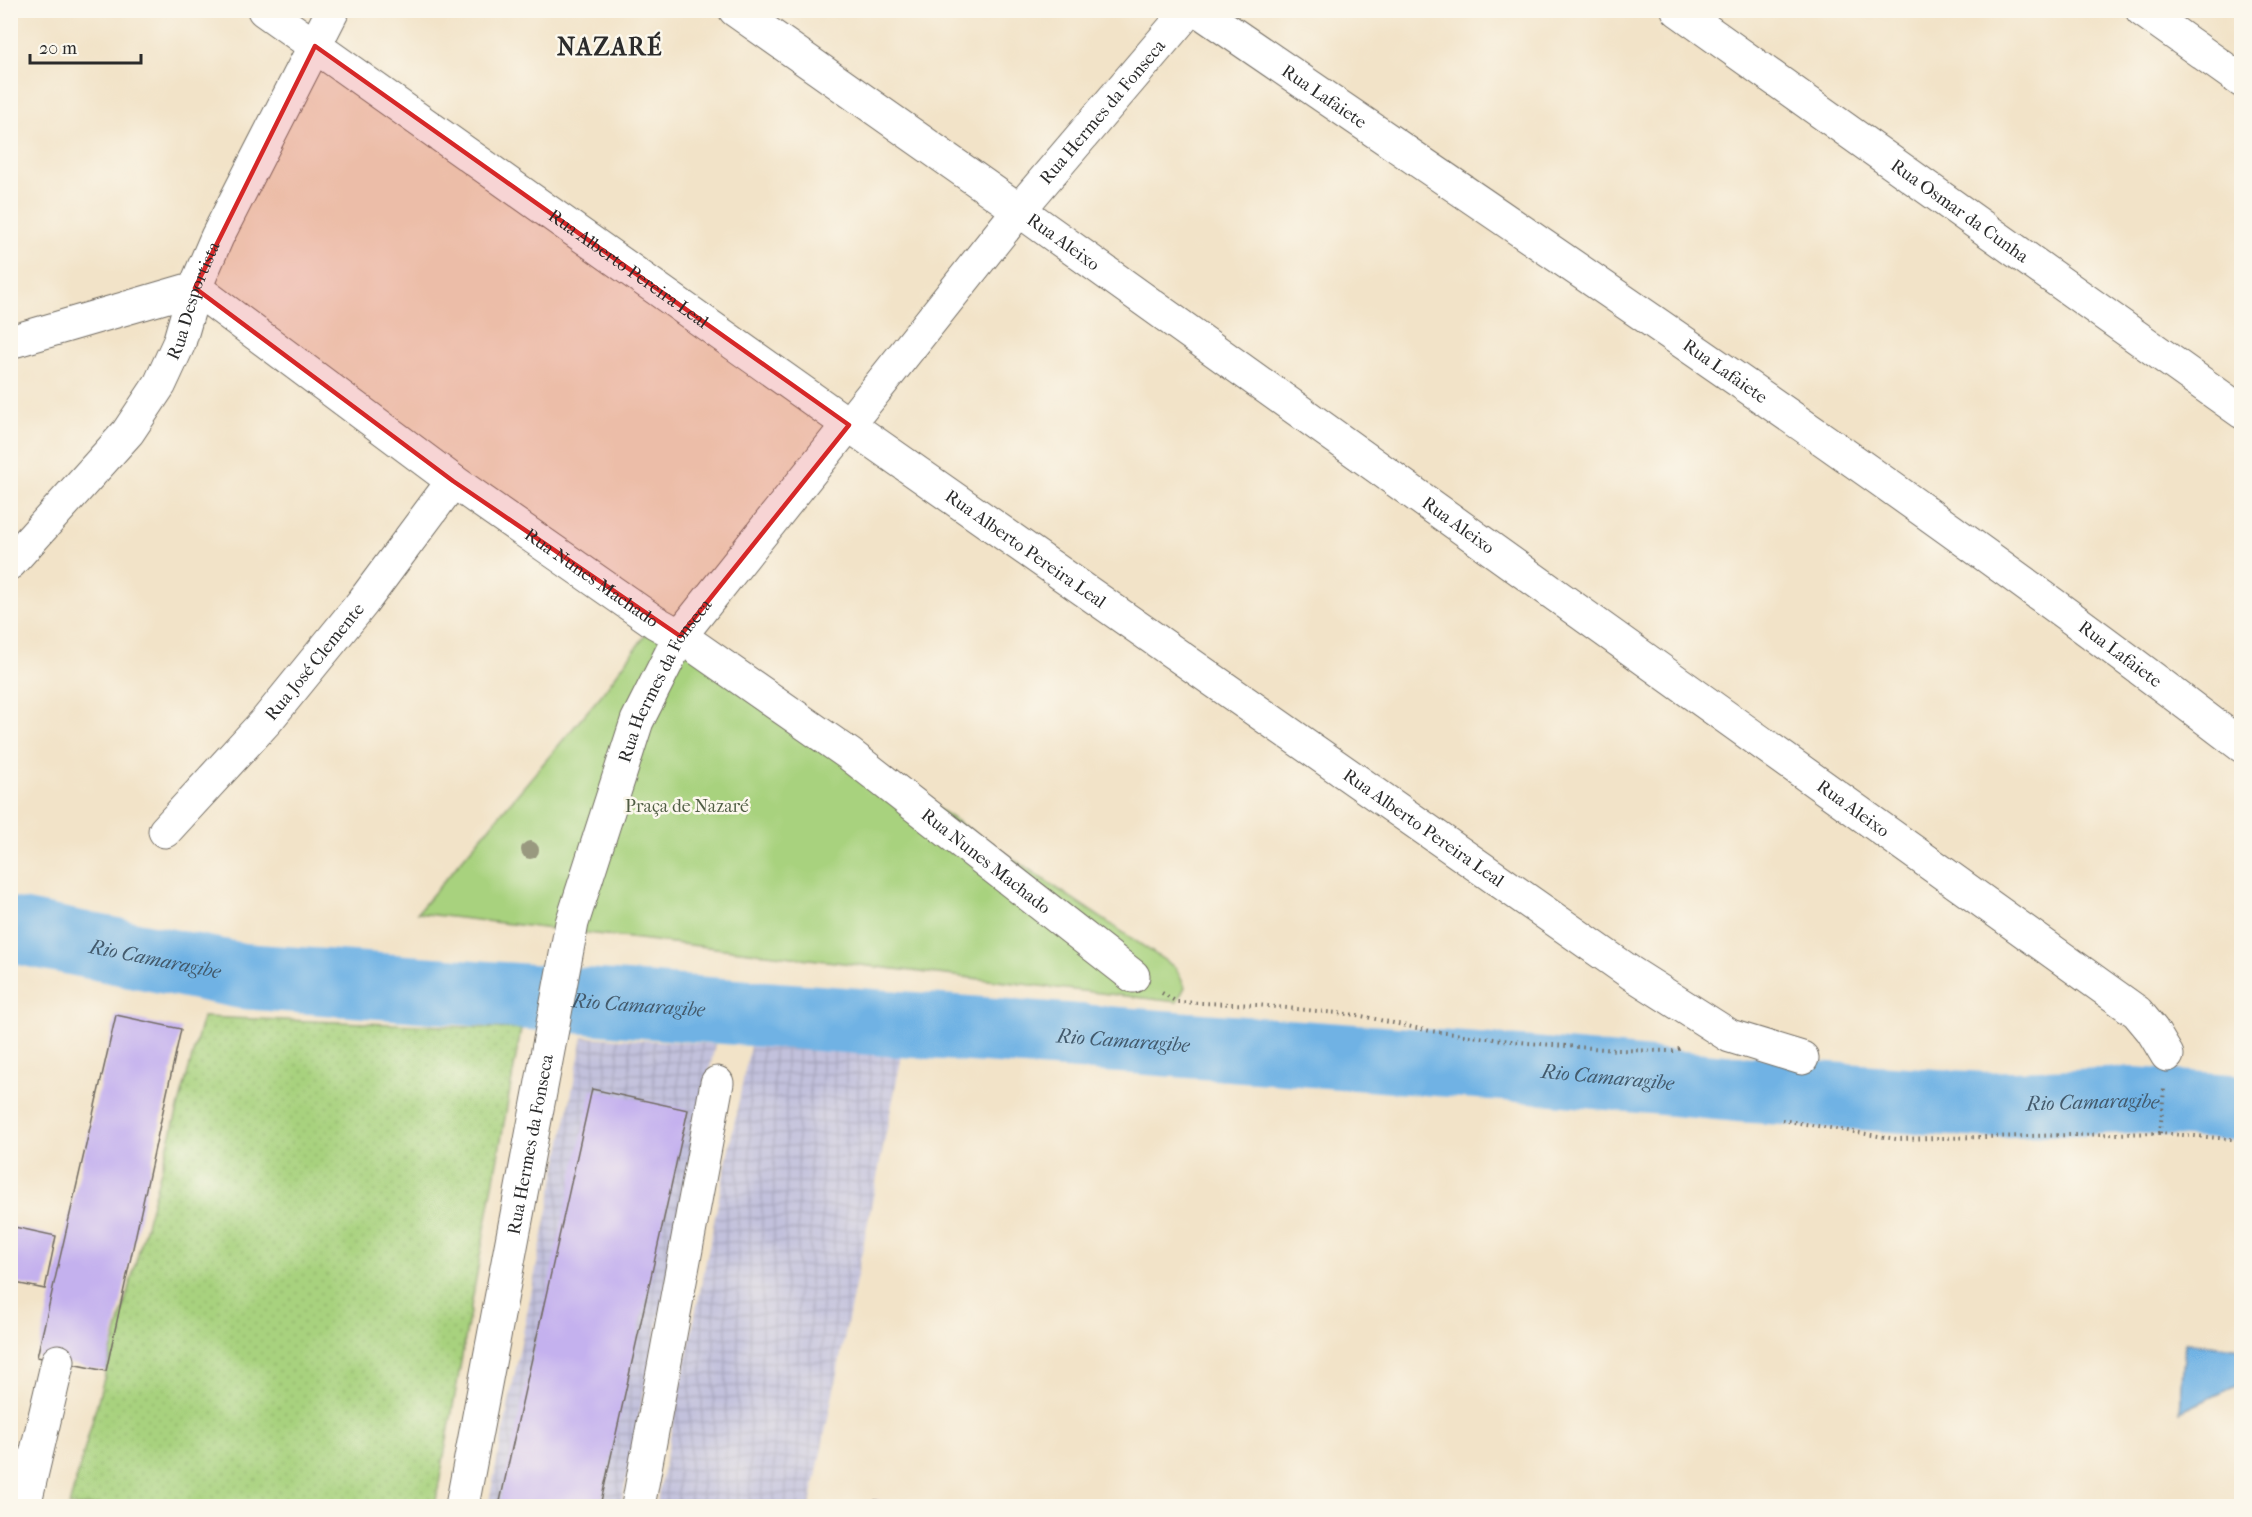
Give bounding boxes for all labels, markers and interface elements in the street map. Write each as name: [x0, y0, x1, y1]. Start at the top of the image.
scale bar: [30, 27, 141, 65]
district label: NAZARÉ: [557, 31, 663, 61]
street label: Rua Hermes da Fonseca: [1035, 35, 1170, 188]
text: 20 m: [39, 38, 77, 59]
street label: Rua Lafaiete: [1278, 60, 1371, 133]
street label: Rua Osmar da Cunha: [1887, 155, 2033, 267]
street label: Rua Alberto Pereira Leal: [544, 205, 713, 333]
street label: Rua Aleixo: [1023, 209, 1104, 275]
street label: Rua Desportista: [162, 238, 225, 363]
street label: Rua Lafaiete: [1679, 335, 1772, 408]
street label: Rua Alberto Pereira Leal: [941, 485, 1110, 612]
street label: Rua Aleixo: [1418, 492, 1499, 558]
street label: Rua Nunes Machado: [521, 524, 663, 632]
street label: Rua Hermes da Fonseca: [614, 594, 717, 765]
street label: Rua José Clemente: [260, 598, 369, 725]
street label: Rua Lafaiete: [2075, 616, 2166, 692]
street label: Rua Alberto Pereira Leal: [1339, 764, 1508, 891]
street label: Rua Aleixo: [1813, 775, 1893, 841]
park label: Praça de Nazaré: [625, 796, 749, 817]
street label: Rua Nunes Machado: [917, 804, 1055, 918]
water label: Rio Camaragibe: [86, 934, 224, 983]
water label: Rio Camaragibe: [569, 988, 707, 1021]
water label: Rio Camaragibe: [1054, 1024, 1191, 1057]
street label: Rua Hermes da Fonseca: [503, 1052, 558, 1236]
water label: Rio Camaragibe: [1538, 1059, 1676, 1095]
water label: Rio Camaragibe: [2024, 1088, 2161, 1115]

